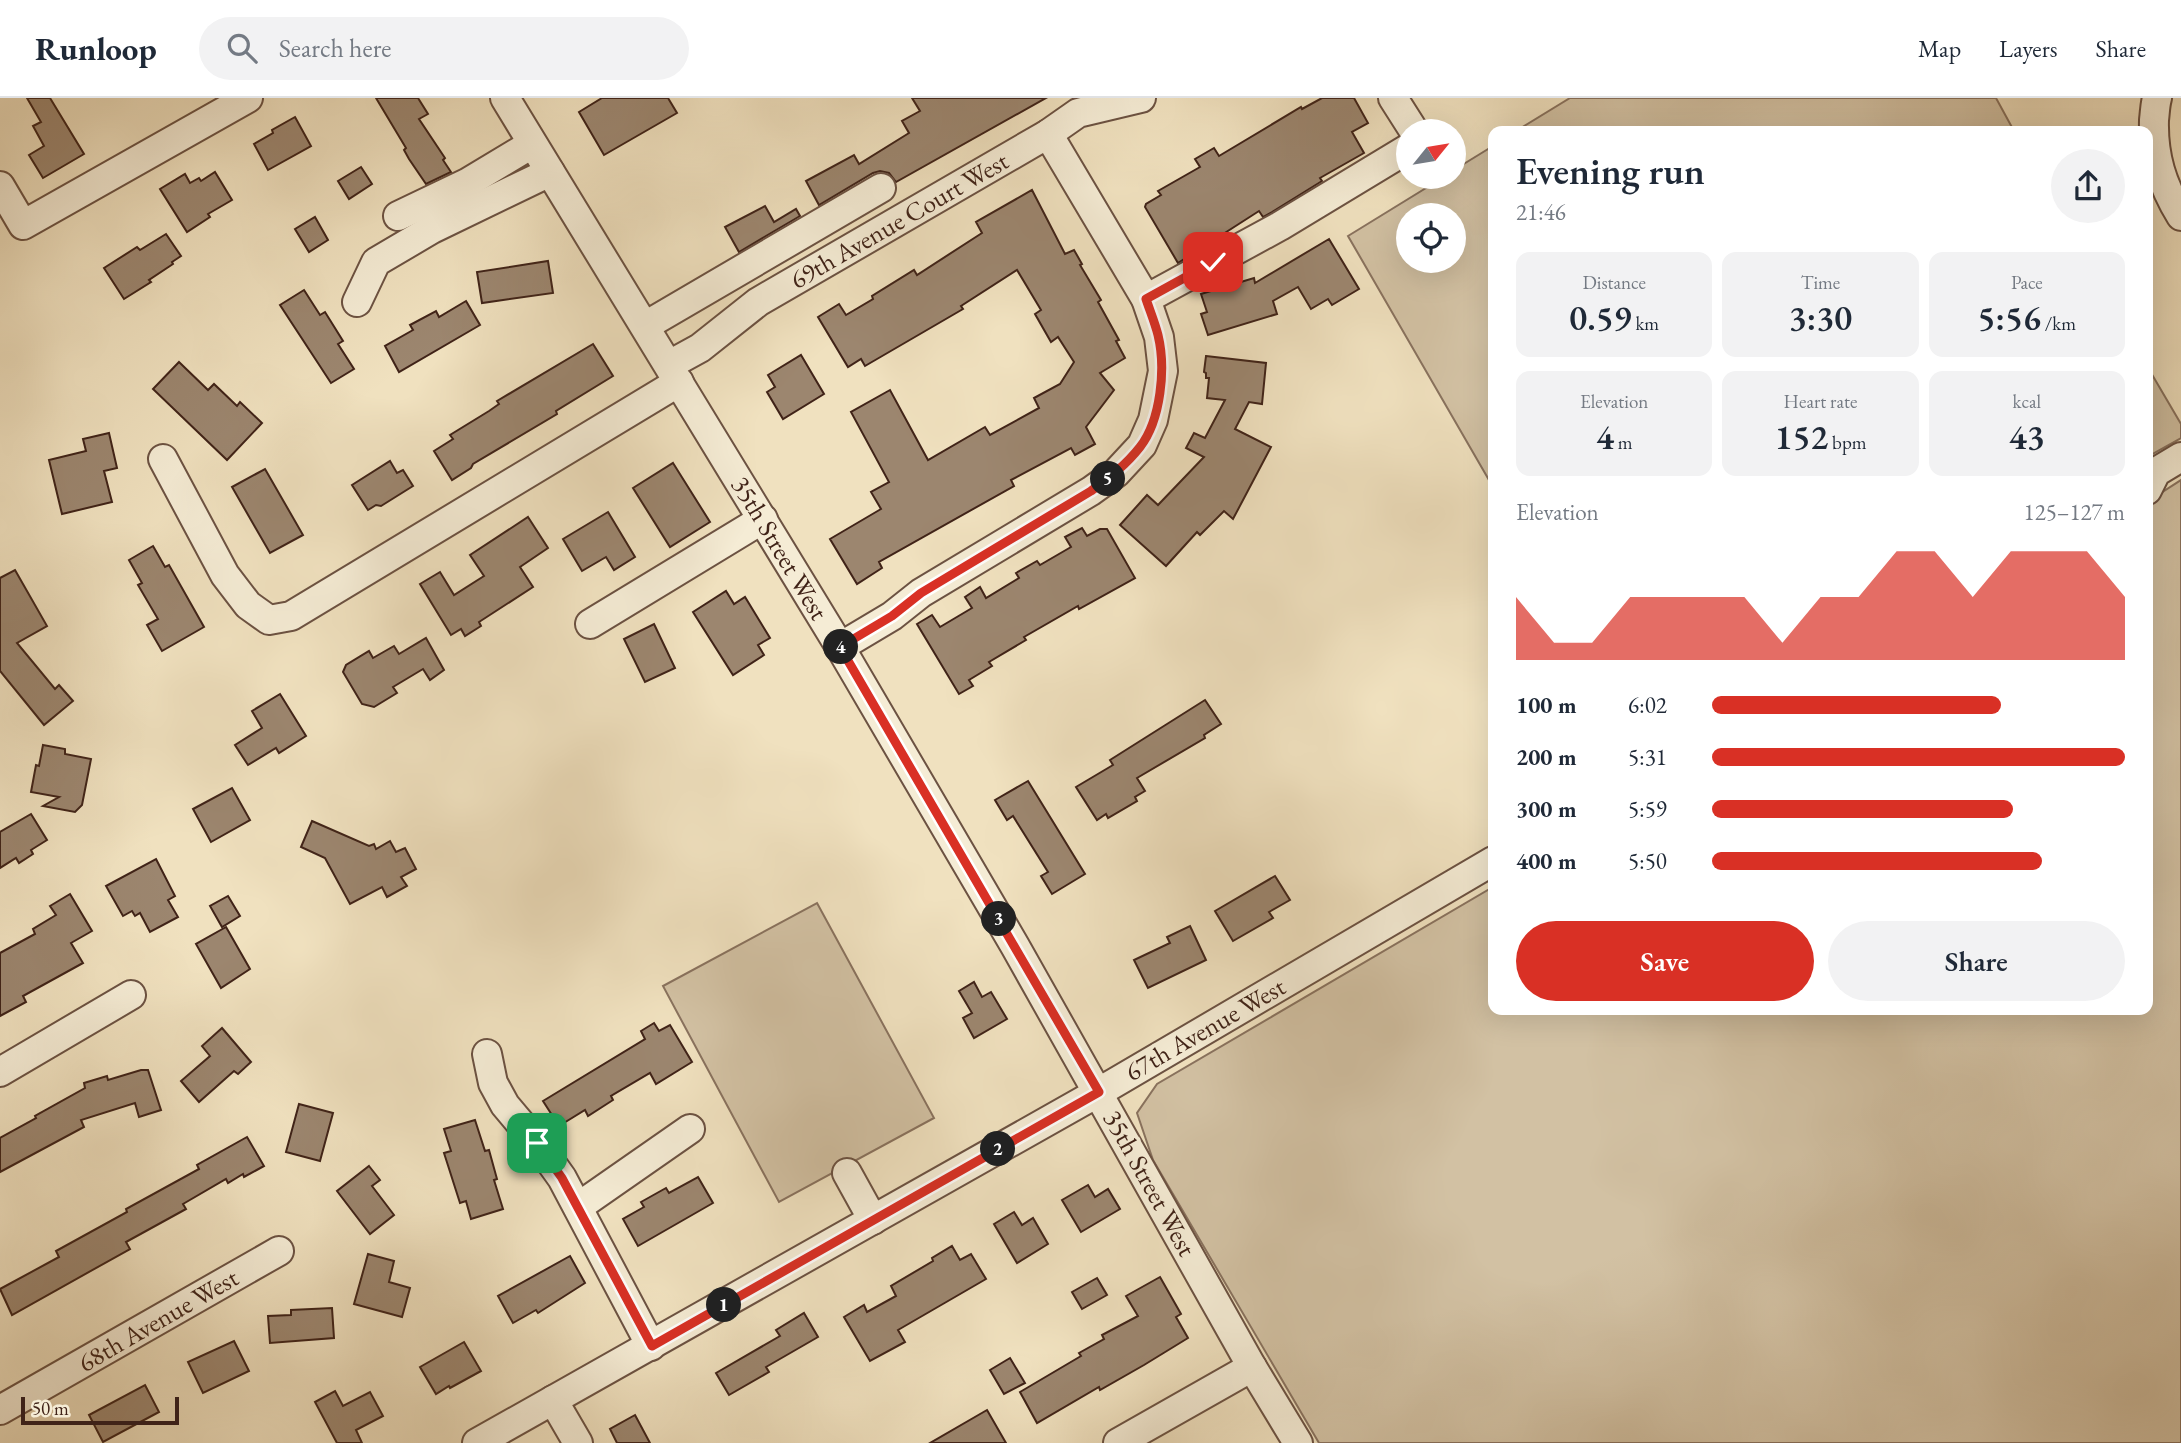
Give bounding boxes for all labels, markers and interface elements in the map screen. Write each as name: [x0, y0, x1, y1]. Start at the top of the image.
search box: [199, 17, 689, 80]
text: Runloop: [35, 27, 157, 70]
icon: search: [223, 29, 261, 67]
text: Search here: [279, 31, 391, 65]
text: Map: [1918, 33, 1961, 64]
text: Layers: [1999, 33, 2058, 64]
text: Share: [2096, 33, 2146, 64]
north arrow: [1396, 119, 1466, 189]
map controls: [1396, 119, 1466, 273]
street label: 69th Avenue Court West: [784, 144, 1014, 296]
text: Evening run: [1516, 146, 1705, 195]
button: share: [2051, 149, 2125, 223]
text: 21:46: [1516, 197, 1566, 227]
button: locate: [1396, 203, 1466, 273]
pin: [1183, 232, 1243, 292]
icon: check: [1194, 243, 1232, 281]
text: Distance: [1582, 270, 1646, 295]
text: Time: [1801, 270, 1840, 295]
text: Pace: [2011, 270, 2043, 295]
text: 0.59: [1569, 295, 1632, 340]
text: 3:30: [1789, 295, 1852, 340]
text: 5:56: [1978, 295, 2041, 340]
text: km: [1632, 311, 1659, 336]
text: /km: [2041, 311, 2076, 336]
text: Elevation: [1580, 389, 1648, 414]
text: Heart rate: [1784, 389, 1857, 414]
text: kcal: [2013, 389, 2041, 414]
text: 4: [1596, 414, 1614, 459]
text: 152: [1774, 414, 1828, 459]
text: 43: [2009, 414, 2045, 459]
text: m: [1614, 430, 1632, 455]
text: bpm: [1828, 430, 1867, 455]
pin: 5: [1090, 462, 1126, 496]
text: 5: [1102, 466, 1113, 491]
street label: 35th Street West: [724, 470, 836, 626]
text: Elevation: [1516, 497, 1599, 527]
text: 125–127 m: [2024, 497, 2125, 527]
pin: 4: [824, 630, 858, 664]
text: 4: [835, 634, 846, 659]
text: 100 m: [1516, 690, 1577, 720]
text: 6:02: [1628, 690, 1667, 720]
text: 200 m: [1516, 742, 1577, 772]
text: 5:31: [1628, 742, 1667, 772]
text: 300 m: [1516, 794, 1577, 824]
text: 5:59: [1628, 794, 1667, 824]
text: 400 m: [1516, 846, 1577, 876]
text: 5:50: [1628, 846, 1667, 876]
pin: 3: [982, 902, 1016, 936]
text: 3: [993, 906, 1004, 931]
button: Save: [1516, 921, 1814, 1001]
button: Share: [1828, 921, 2125, 1001]
street label: 67th Avenue West: [1119, 969, 1291, 1089]
street label: 35th Street West: [1096, 1104, 1204, 1262]
pin: [507, 1113, 567, 1173]
icon: arrive: [518, 1124, 556, 1162]
pin: 2: [981, 1132, 1016, 1166]
text: 2: [992, 1136, 1003, 1161]
street label: 68th Avenue West: [72, 1260, 244, 1380]
pin: 1: [706, 1288, 742, 1322]
text: 1: [718, 1292, 729, 1317]
scale bar: [21, 1394, 178, 1426]
text: 50 m: [32, 1396, 69, 1421]

